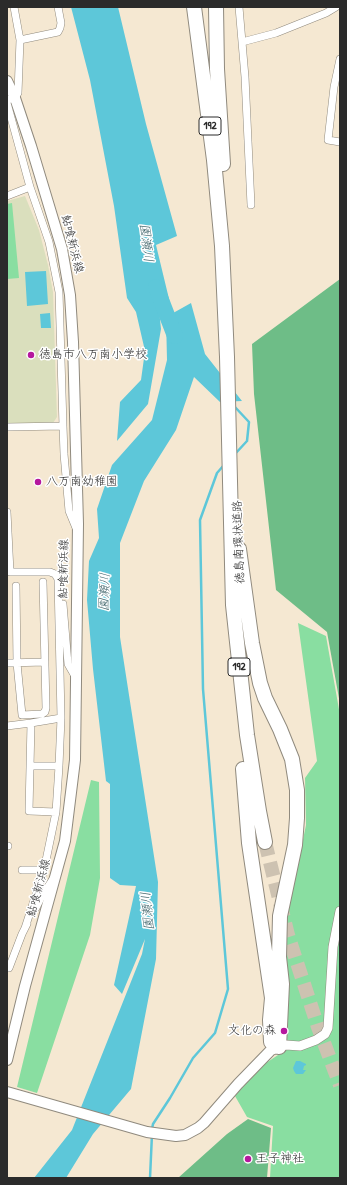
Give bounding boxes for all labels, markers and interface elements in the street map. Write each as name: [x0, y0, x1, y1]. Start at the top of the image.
road number: 192: [199, 117, 221, 135]
street label: 鮎喰新浜線: [58, 213, 86, 275]
water label: 園瀬川: [136, 223, 156, 263]
place label: 徳島市八万南小学校: [39, 348, 147, 362]
marker: 徳島市八万南小学校: [26, 350, 36, 360]
place label: 八万南幼稚園: [46, 475, 118, 489]
marker: 八万南幼稚園: [33, 477, 43, 487]
street label: 徳島南環状道路: [230, 500, 248, 584]
street label: 鮎喰新浜線: [56, 539, 72, 599]
water label: 園瀬川: [97, 572, 113, 612]
road number: 192: [228, 658, 250, 676]
street label: 鮎喰新浜線: [24, 857, 54, 919]
water label: 園瀬川: [138, 891, 158, 931]
place label: 文化の森: [228, 1024, 276, 1038]
marker: 文化の森: [279, 1026, 289, 1036]
place label: 王子神社: [256, 1152, 304, 1166]
marker: 王子神社: [243, 1154, 253, 1164]

